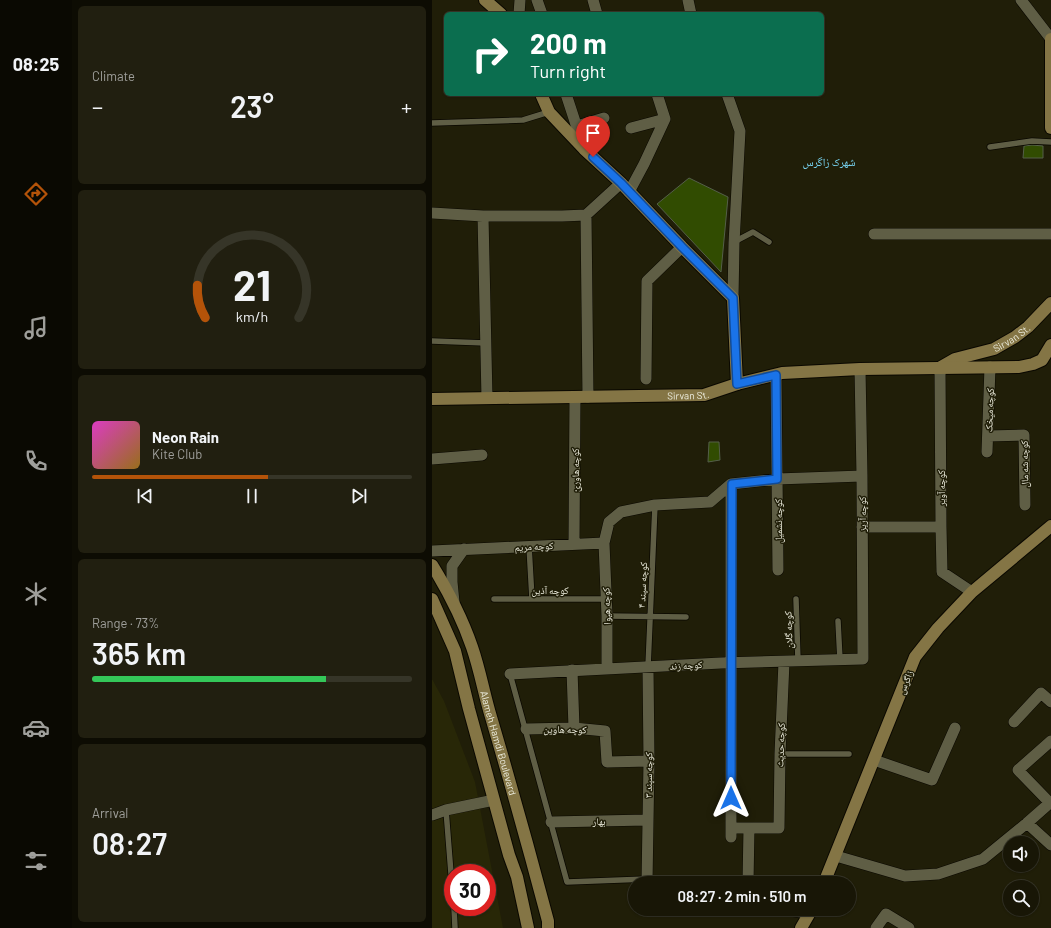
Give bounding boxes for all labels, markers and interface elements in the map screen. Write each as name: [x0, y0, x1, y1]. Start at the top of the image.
text: 200 m: [530, 26, 607, 60]
icon: right: [464, 28, 516, 80]
text: 08:25: [13, 53, 59, 75]
text: Turn right: [530, 60, 606, 82]
text: Climate: [92, 68, 135, 84]
text: 23°: [230, 88, 274, 124]
text: −: [92, 93, 103, 119]
text: +: [401, 93, 412, 119]
pin: [576, 116, 610, 157]
icon: arrive: [582, 122, 604, 144]
district label: شهرک زاگرس: [802, 155, 856, 169]
icon: directions: [22, 180, 50, 208]
text: 21: [233, 258, 271, 308]
text: km/h: [236, 307, 268, 324]
icon: music: [22, 314, 50, 342]
street label: Sirvan St.: [991, 322, 1032, 354]
street label: Sirvan St.: [667, 388, 710, 402]
street label: کوچه میخک: [982, 388, 997, 432]
text: Neon Rain: [152, 428, 219, 446]
street label: کوچه شه مال: [1018, 440, 1031, 488]
text: Kite Club: [152, 446, 202, 462]
icon: phone: [22, 447, 50, 475]
street label: کوچه هاورئ: [569, 448, 582, 492]
street label: کوچه آویر: [935, 470, 948, 507]
icon: previous: [134, 485, 156, 507]
icon: pause: [241, 485, 263, 507]
icon: next: [348, 485, 370, 507]
street label: کوچه آریز: [856, 496, 869, 533]
street label: کوچه نشمیل: [772, 499, 785, 543]
street label: کوچه مریم: [514, 539, 554, 555]
street label: کوچه سپند ۴: [635, 562, 650, 608]
icon: climate: [22, 580, 50, 608]
street label: کوچه آذین: [531, 584, 569, 597]
street label: کوچه هیوا: [599, 587, 613, 625]
street label: کوچه گلان: [781, 611, 796, 649]
text: Range · 73%: [92, 615, 159, 631]
text: 365 km: [92, 635, 186, 671]
street label: کوچه زند: [669, 658, 703, 673]
street label: زاگرس: [895, 668, 916, 696]
street label: Alameh Hamdi Boulevard: [478, 690, 519, 796]
icon: car: [22, 714, 50, 742]
street label: کوچه هاوین: [543, 723, 587, 736]
street label: کوچه حدیث: [773, 723, 788, 767]
street label: کوچه سپند ۳: [642, 752, 655, 798]
position arrow: [710, 777, 752, 819]
text: Arrival: [92, 805, 128, 821]
street label: بهار: [591, 815, 606, 827]
text: 08:27: [92, 825, 167, 861]
map controls: [1003, 836, 1039, 916]
button: sound: [1003, 836, 1039, 872]
icon: filters: [22, 847, 50, 875]
speed limit sign: 30: [444, 864, 496, 916]
button: search: [1003, 880, 1039, 916]
text: 08:27 · 2 min · 510 m: [678, 887, 806, 905]

